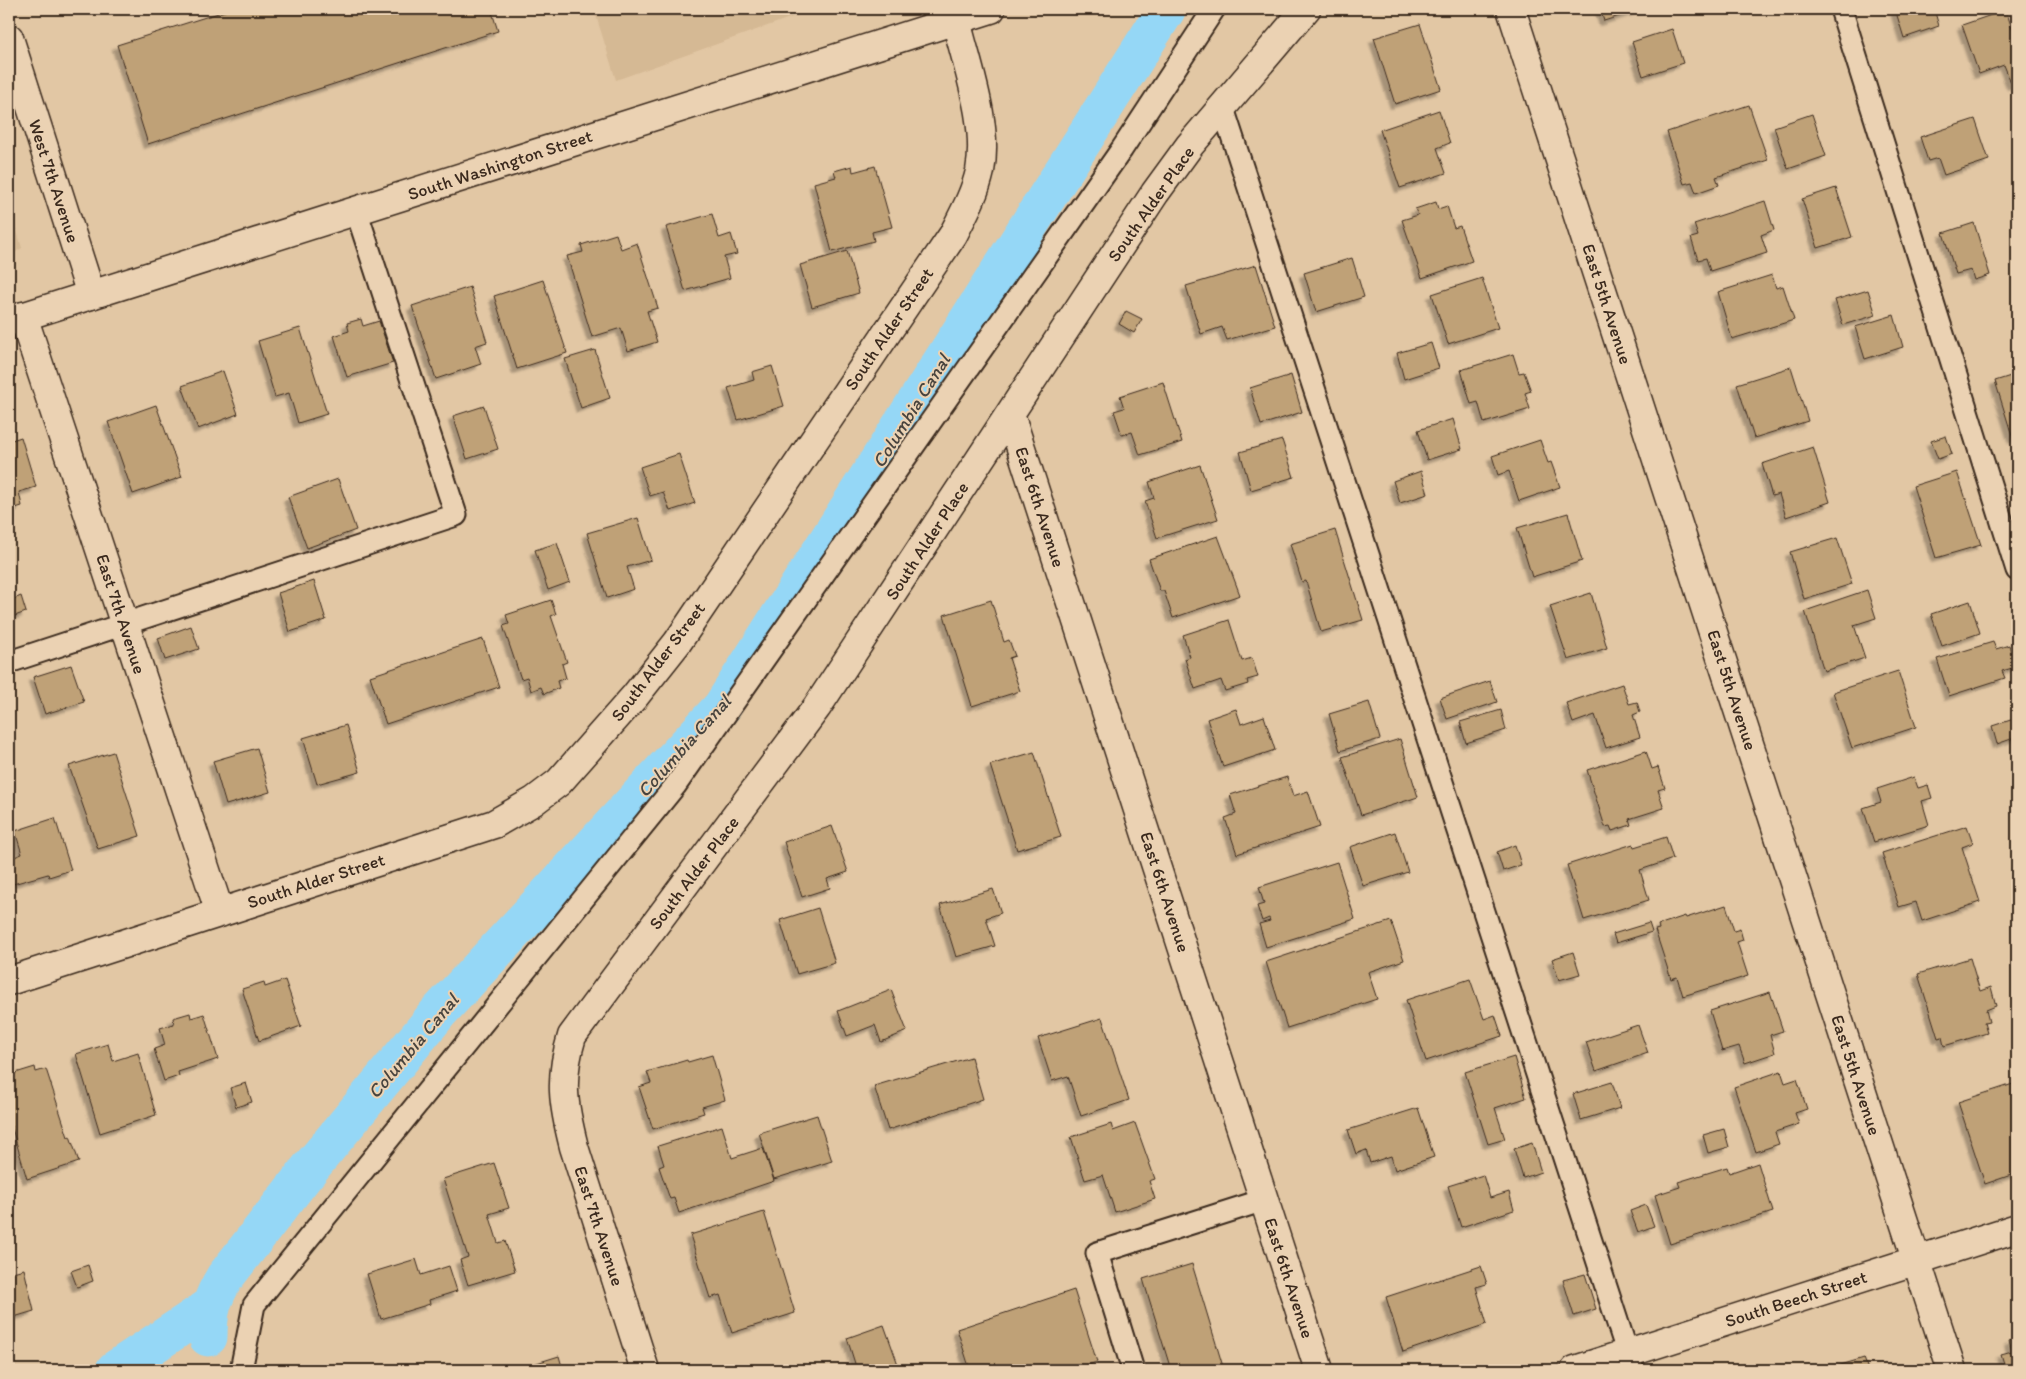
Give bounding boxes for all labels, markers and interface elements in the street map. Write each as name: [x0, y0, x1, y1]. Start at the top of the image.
street label: West 7th Avenue: [24, 116, 84, 246]
street label: South Washington Street: [405, 125, 595, 205]
street label: South Alder Place: [1103, 142, 1199, 266]
street label: East 5th Avenue: [1577, 241, 1637, 367]
street label: South Alder Street: [840, 263, 938, 394]
water label: Columbia Canal: [867, 349, 956, 472]
street label: East 6th Avenue: [1010, 444, 1070, 570]
street label: South Alder Place: [881, 478, 973, 604]
street label: East 7th Avenue: [91, 551, 151, 677]
street label: South Alder Street: [606, 598, 710, 726]
street label: East 5th Avenue: [1702, 627, 1762, 753]
water label: Columbia Canal: [632, 689, 737, 802]
street label: South Alder Place: [644, 812, 744, 934]
street label: East 6th Avenue: [1135, 829, 1195, 955]
street label: South Alder Street: [245, 848, 388, 914]
water label: Columbia Canal: [363, 988, 464, 1103]
street label: East 5th Avenue: [1826, 1012, 1886, 1138]
street label: East 7th Avenue: [569, 1163, 629, 1289]
street label: East 6th Avenue: [1259, 1215, 1319, 1341]
street label: South Beech Street: [1722, 1266, 1870, 1332]

